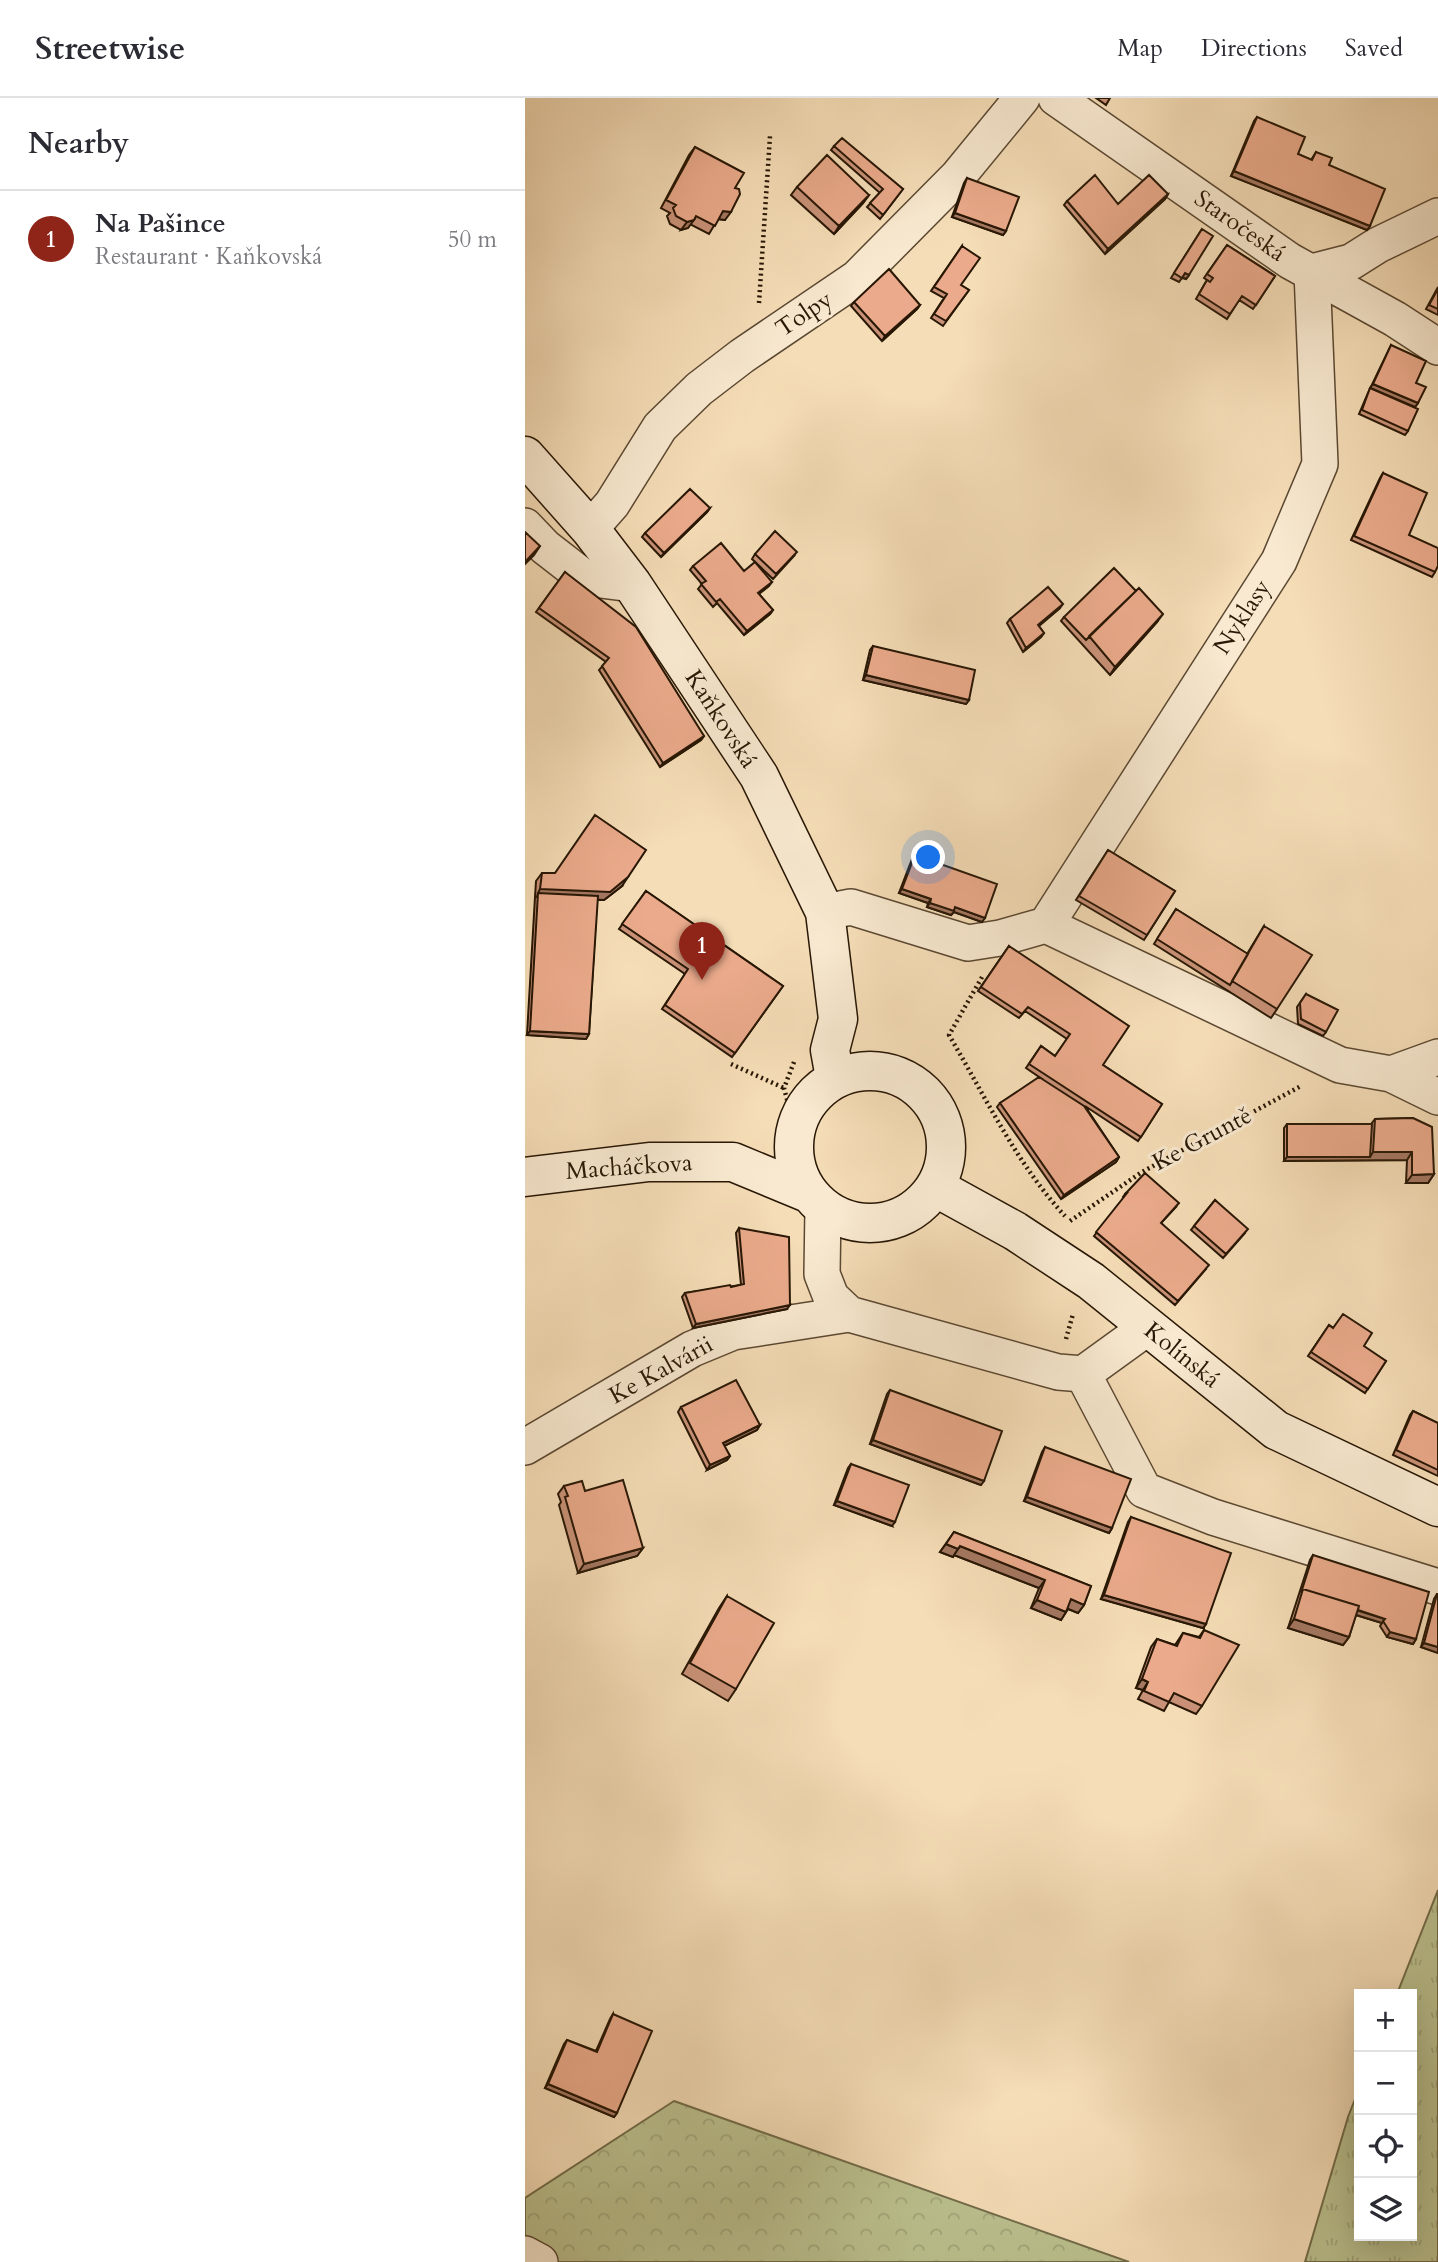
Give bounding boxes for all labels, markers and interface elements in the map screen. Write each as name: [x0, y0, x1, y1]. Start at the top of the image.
text: Streetwise: [35, 26, 185, 71]
text: Map: [1117, 32, 1163, 65]
text: Directions: [1201, 32, 1307, 65]
text: Saved: [1345, 32, 1403, 65]
text: Nearby: [28, 123, 129, 164]
street label: Staročeská: [1188, 182, 1293, 270]
text: Na Pašince: [95, 206, 226, 241]
text: 1: [45, 224, 57, 255]
text: 50 m: [448, 224, 497, 255]
text: Restaurant · Kaňkovská: [95, 241, 322, 272]
street label: Tolpy: [769, 283, 839, 345]
street label: Nyklasy: [1206, 573, 1279, 661]
street label: Kaňkovská: [677, 663, 765, 775]
your location: [911, 840, 945, 874]
pin: 1: [679, 922, 725, 980]
street label: Ke Gruntě: [1146, 1099, 1258, 1179]
street label: Macháčkova: [565, 1146, 694, 1188]
street label: Kolínská: [1137, 1314, 1227, 1396]
street label: Ke Kalvárii: [603, 1328, 719, 1412]
map controls: [1354, 1989, 1417, 2241]
button: +: [1354, 1989, 1417, 2052]
button: −: [1354, 2052, 1417, 2115]
button: locate: [1354, 2115, 1417, 2178]
button: layers: [1354, 2178, 1417, 2241]

